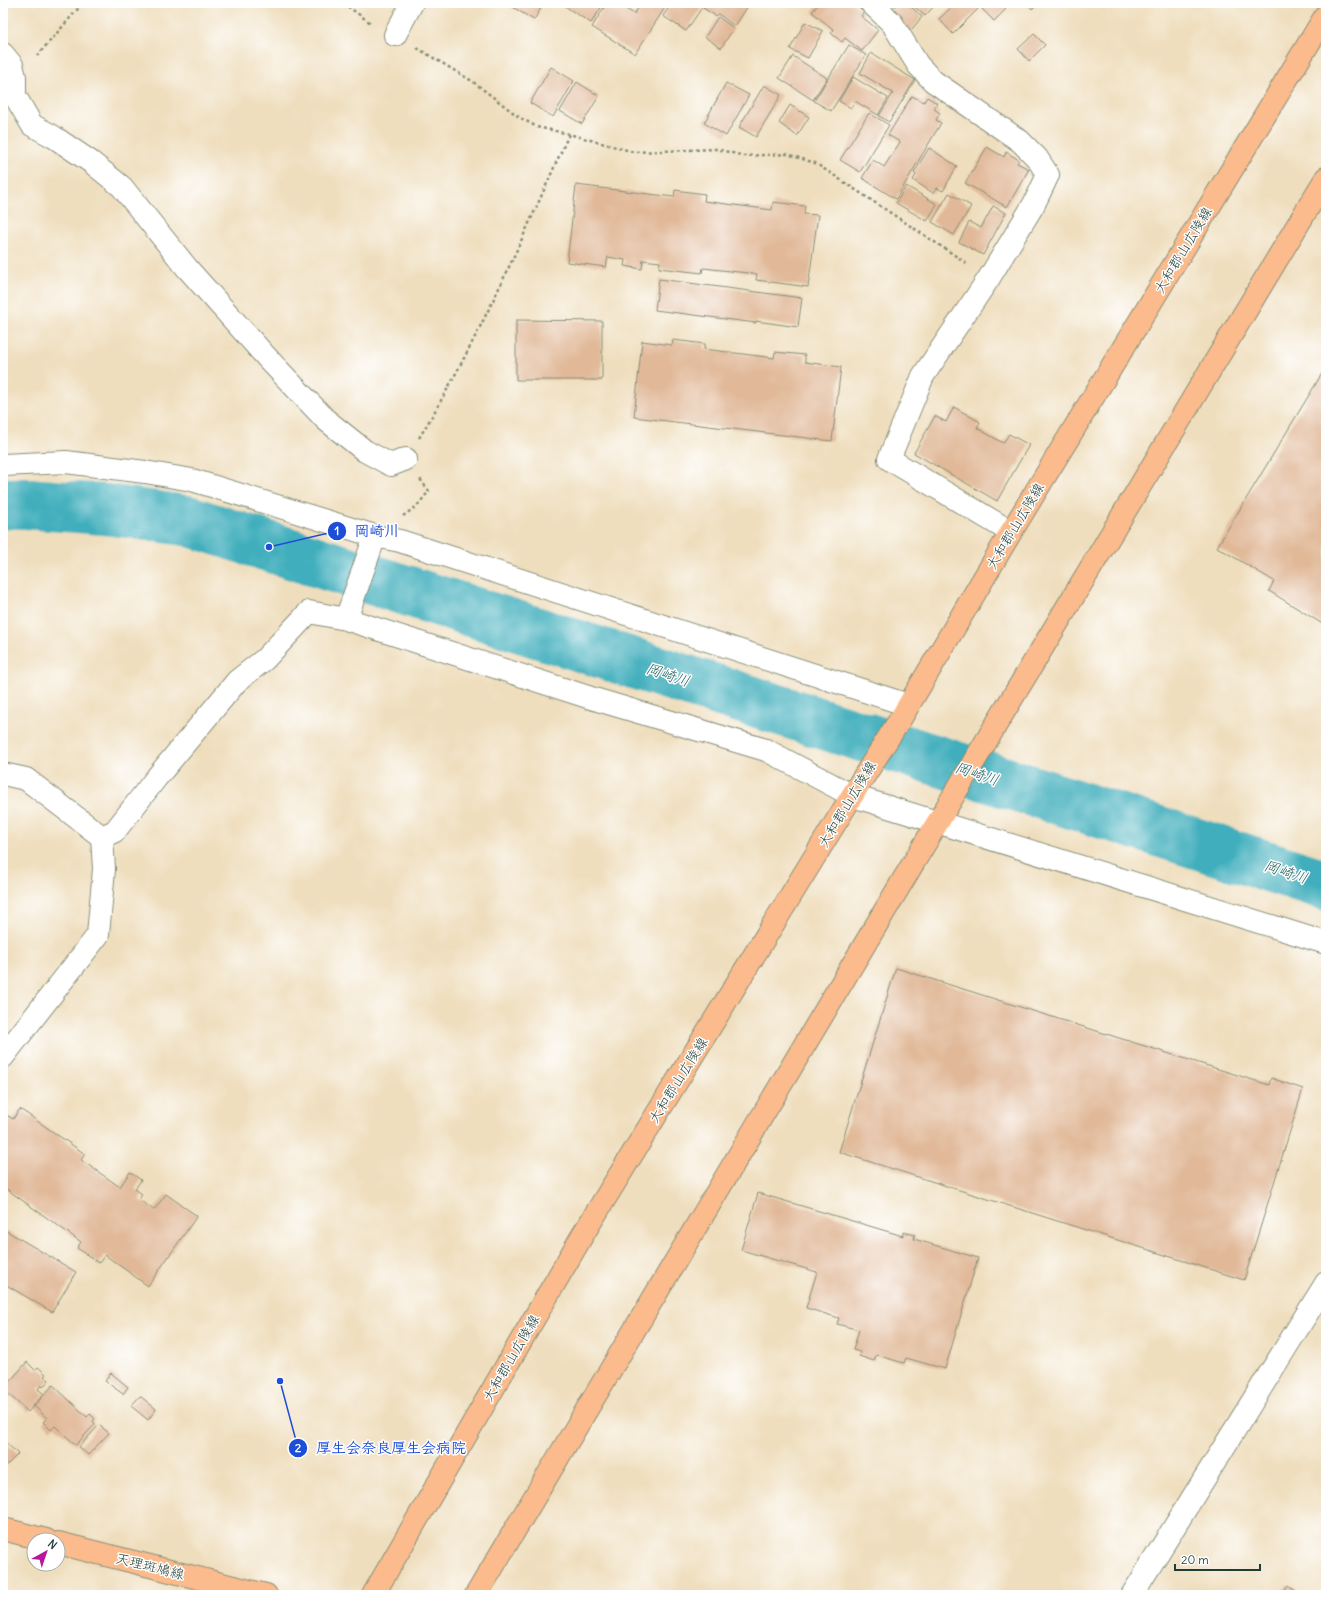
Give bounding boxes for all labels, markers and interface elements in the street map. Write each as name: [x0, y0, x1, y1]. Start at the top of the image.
street label: 大和郡山広陵線: [1150, 203, 1216, 297]
street label: 大和郡山広陵線: [982, 479, 1048, 573]
callout: 岡崎川: [327, 517, 408, 544]
text: 岡崎川: [354, 521, 400, 540]
text: 1: [335, 523, 339, 538]
water label: 岡崎川: [644, 659, 692, 691]
street label: 大和郡山広陵線: [814, 757, 880, 851]
water label: 岡崎川: [953, 758, 1001, 790]
water label: 岡崎川: [1262, 856, 1310, 888]
street label: 大和郡山広陵線: [644, 1034, 712, 1126]
street label: 大和郡山広陵線: [479, 1311, 543, 1405]
callout: 厚生会奈良厚生会病院: [288, 1435, 474, 1462]
text: 厚生会奈良厚生会病院: [316, 1438, 466, 1457]
text: 2: [295, 1440, 302, 1455]
north arrow: [26, 1532, 66, 1572]
text: N: [45, 1537, 60, 1552]
scale bar: [1175, 1546, 1260, 1572]
street label: 天理斑鳩線: [114, 1549, 186, 1583]
text: 20 m: [1181, 1552, 1209, 1567]

